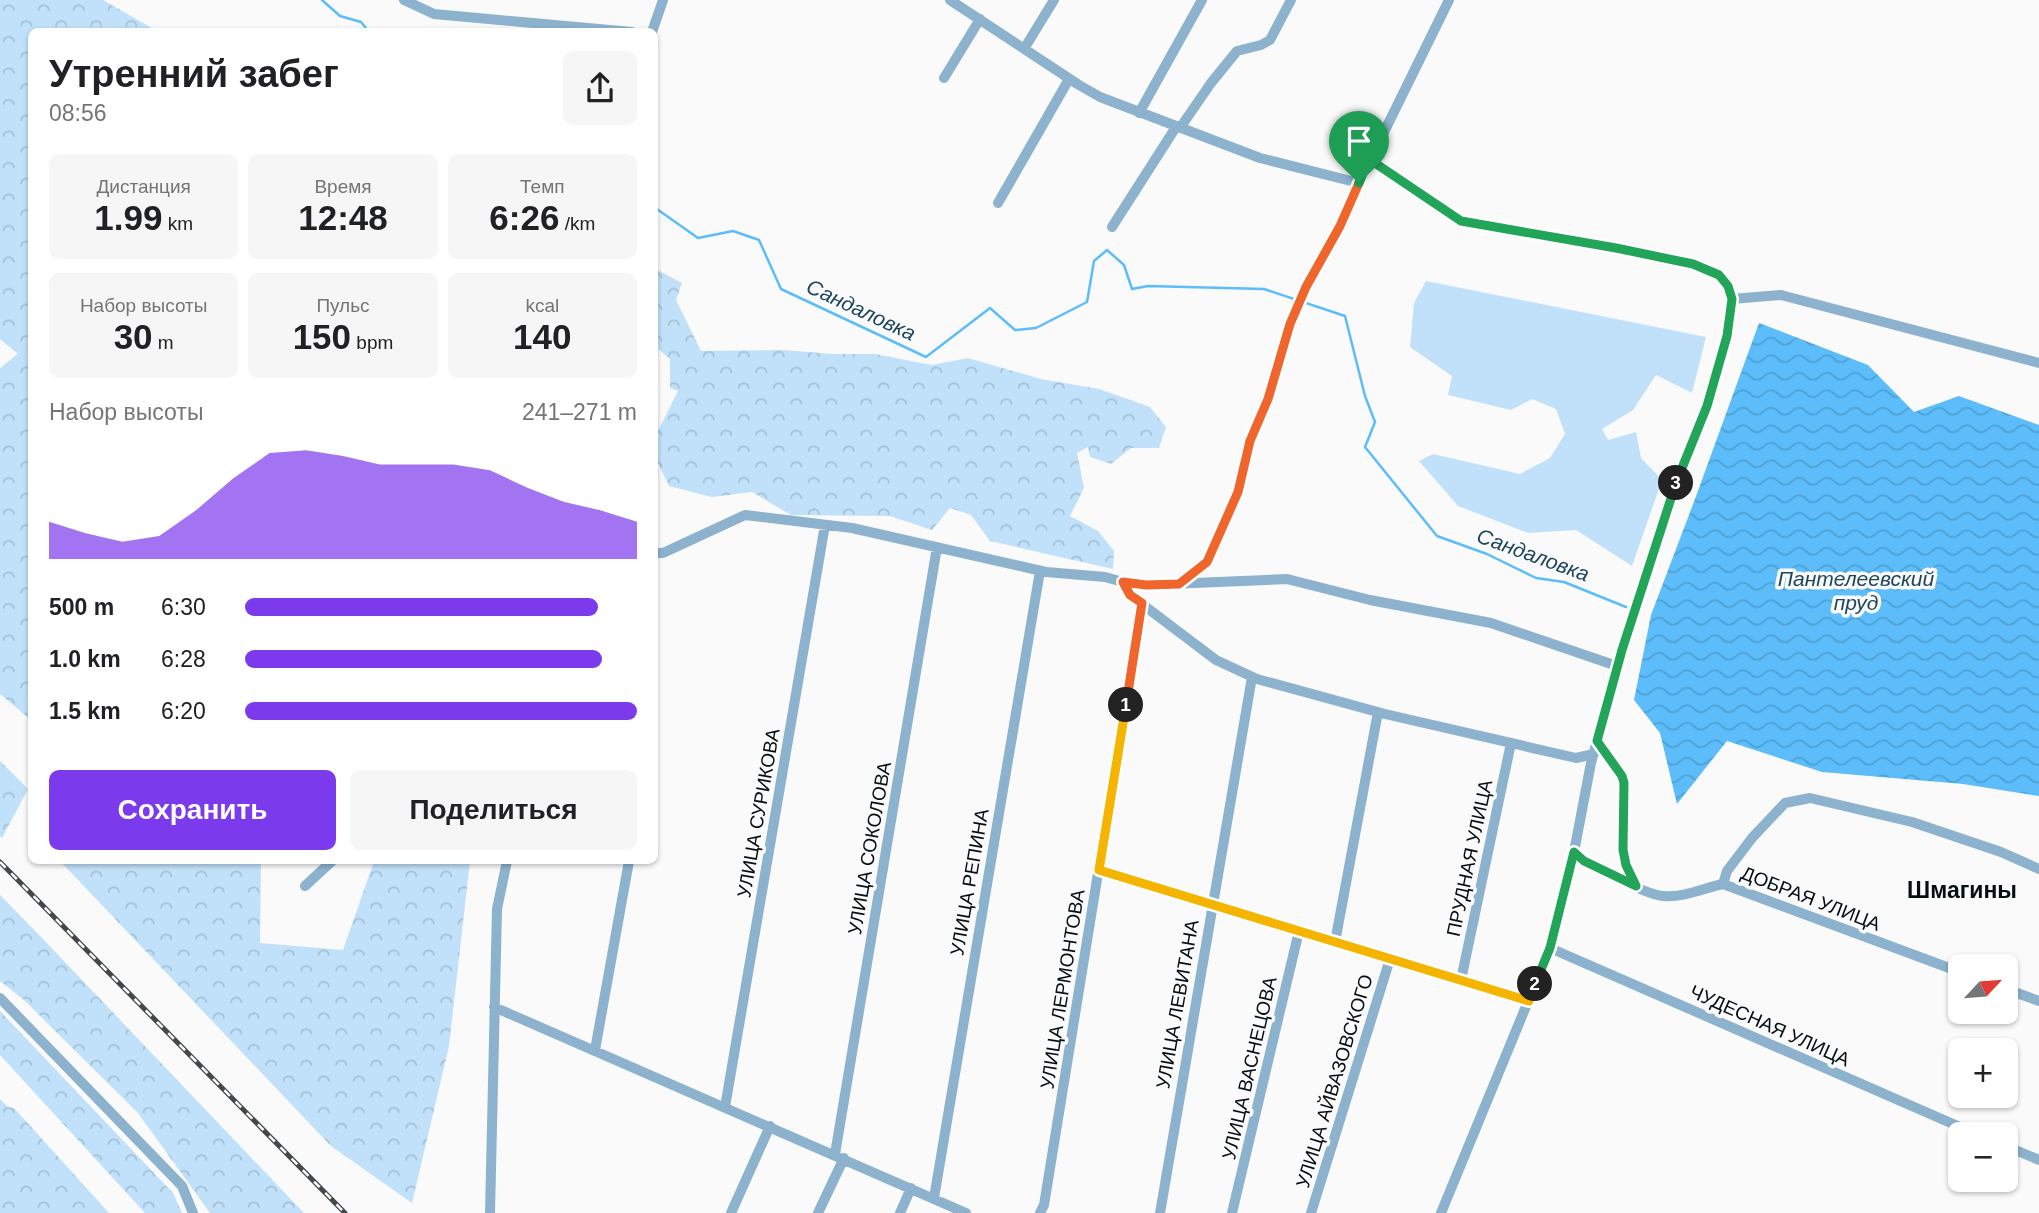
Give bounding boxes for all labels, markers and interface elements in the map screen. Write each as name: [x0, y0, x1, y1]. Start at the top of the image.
button: share: [563, 51, 637, 125]
text: Утренний забег: [49, 53, 339, 95]
text: 08:56: [49, 100, 107, 126]
pin: [1329, 111, 1389, 183]
icon: arrive: [1340, 122, 1378, 160]
text: Дистанция: [97, 176, 191, 197]
text: Время: [314, 176, 372, 197]
text: Темп: [520, 176, 565, 197]
text: 1.99: [94, 198, 162, 237]
text: 12:48: [298, 198, 388, 237]
text: 6:26: [489, 198, 559, 237]
text: km: [162, 213, 193, 234]
text: /km: [559, 213, 595, 234]
water label: Сандаловка: [803, 274, 919, 345]
text: Набор высоты: [80, 295, 207, 316]
text: Пульс: [316, 295, 370, 316]
text: kcal: [525, 295, 559, 316]
text: 30: [114, 317, 153, 356]
text: 150: [293, 317, 351, 356]
text: 140: [513, 317, 572, 356]
text: m: [153, 332, 174, 353]
text: bpm: [351, 332, 393, 353]
text: Набор высоты: [49, 399, 203, 425]
text: 241–271 m: [522, 399, 637, 425]
pin: 3: [1658, 466, 1694, 500]
text: 3: [1670, 472, 1681, 493]
water label: Сандаловка: [1474, 524, 1592, 585]
water label: Пантелеевский пруд: [1778, 567, 1935, 614]
text: 500 m: [49, 594, 114, 620]
text: 6:30: [161, 594, 206, 620]
text: 1.0 km: [49, 646, 121, 672]
text: 6:28: [161, 646, 206, 672]
pin: 1: [1108, 688, 1144, 722]
text: 1: [1120, 694, 1131, 715]
text: 1.5 km: [49, 698, 121, 724]
text: 6:20: [161, 698, 206, 724]
street label: УЛИЦА СУРИКОВА: [733, 727, 784, 899]
street label: УЛИЦА СОКОЛОВА: [844, 760, 895, 936]
button: Сохранить: [49, 770, 336, 850]
button: Поделиться: [350, 770, 637, 850]
street label: ПРУДНАЯ УЛИЦА: [1443, 778, 1496, 938]
street label: УЛИЦА РЕПИНА: [946, 807, 993, 957]
street label: ДОБРАЯ УЛИЦА: [1738, 862, 1884, 935]
district label: Шмагины: [1907, 877, 2017, 903]
street label: УЛИЦА ЛЕРМОНТОВА: [1036, 887, 1089, 1090]
street label: УЛИЦА ЛЕВИТАНА: [1152, 918, 1203, 1090]
north arrow: [1948, 954, 2018, 1024]
map controls: [1948, 954, 2018, 1192]
pin: 2: [1518, 967, 1552, 1002]
street label: УЛИЦА АЙВАЗОВСКОГО: [1292, 972, 1377, 1190]
text: 2: [1529, 973, 1540, 994]
street label: УЛИЦА ВАСНЕЦОВА: [1218, 974, 1281, 1162]
street label: ЧУДЕСНАЯ УЛИЦА: [1687, 981, 1853, 1070]
button: +: [1948, 1038, 2018, 1108]
button: −: [1948, 1122, 2018, 1192]

